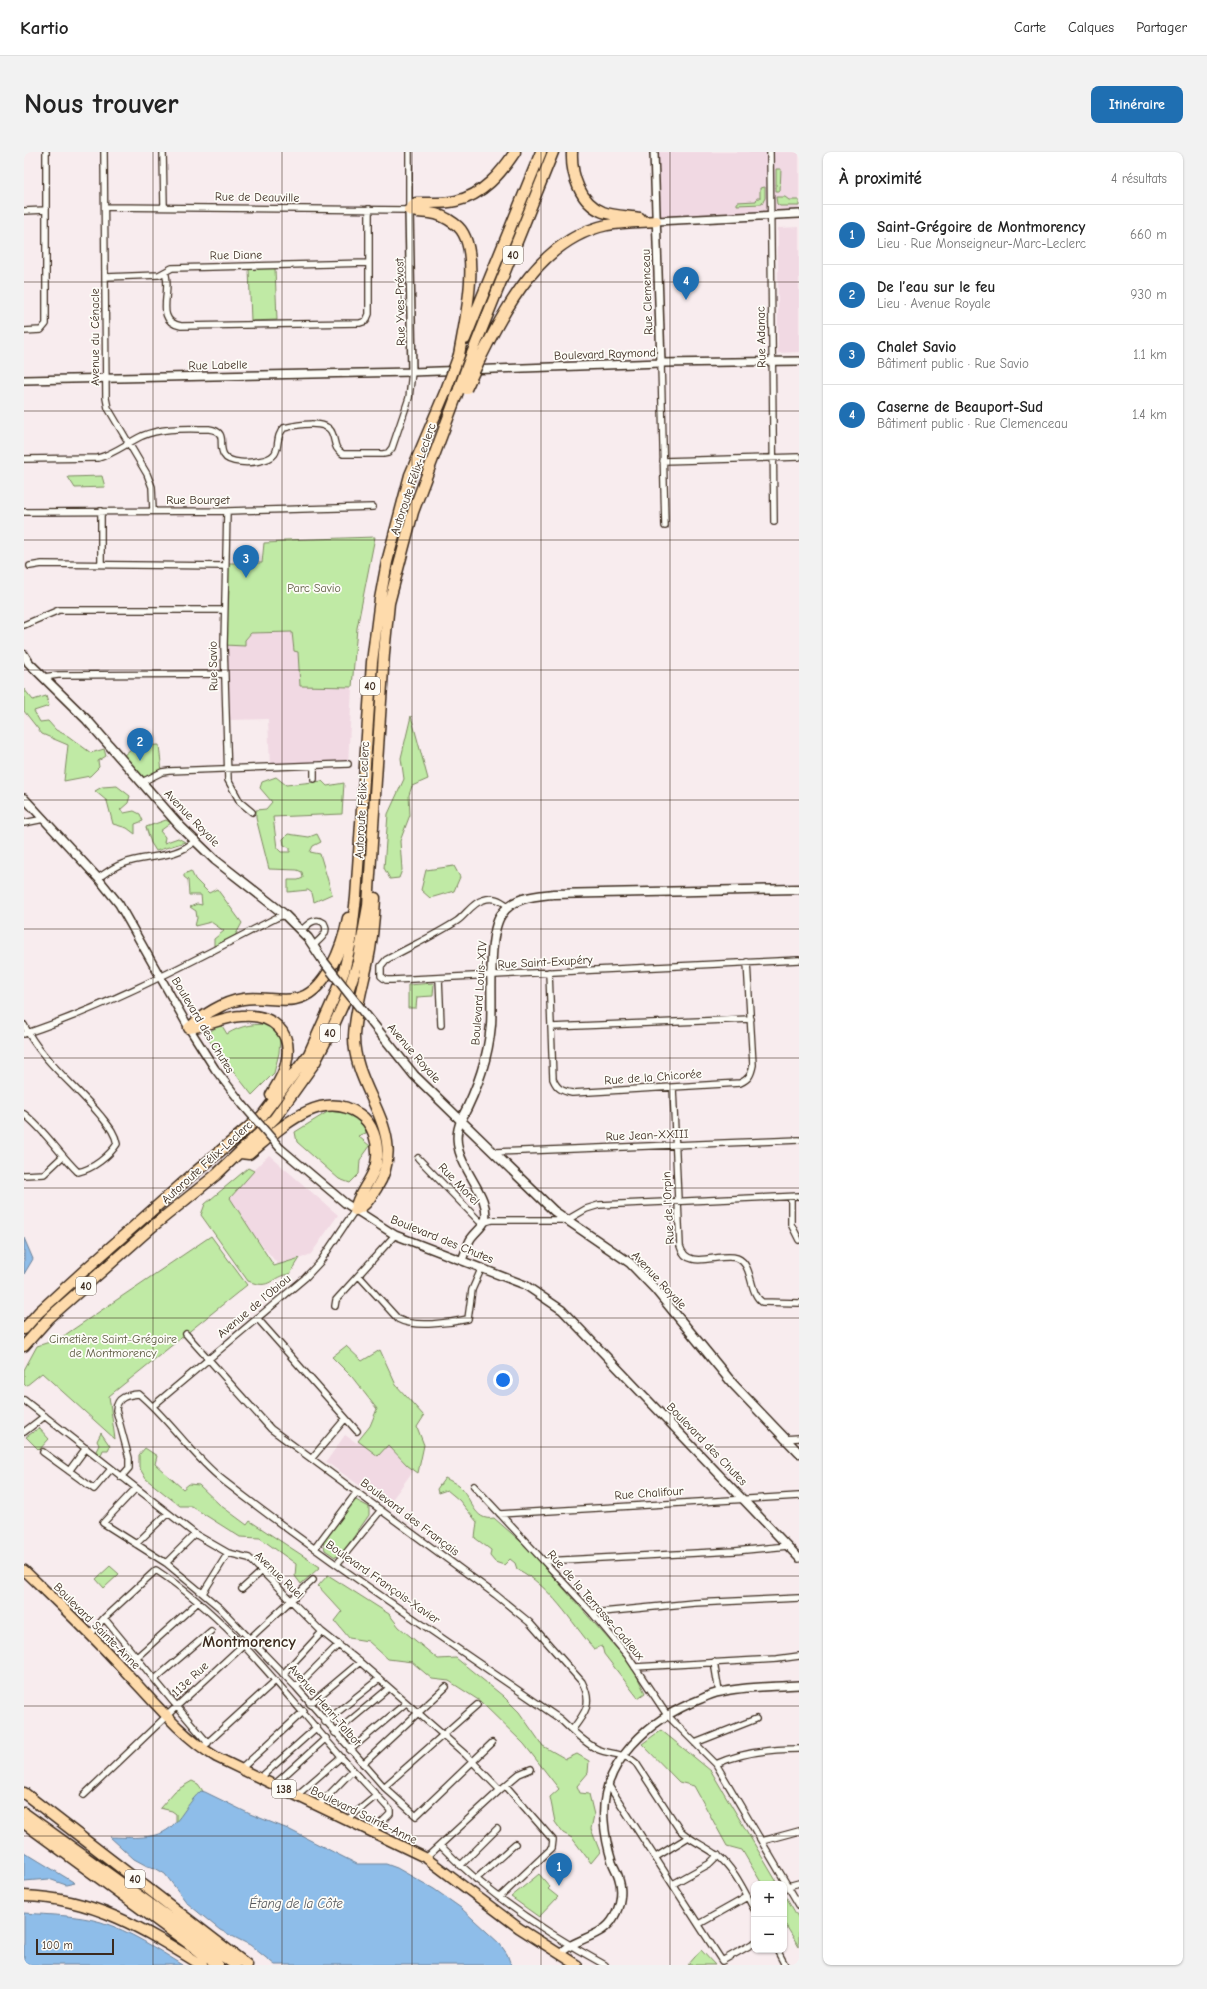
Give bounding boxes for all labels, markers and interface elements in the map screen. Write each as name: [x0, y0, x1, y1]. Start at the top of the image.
text: Kartio: [20, 17, 69, 39]
text: Carte: [1014, 19, 1046, 36]
text: Calques: [1068, 19, 1114, 36]
text: Partager: [1136, 19, 1187, 36]
button: Itinéraire: [1091, 86, 1183, 123]
text: Nous trouver: [24, 88, 179, 120]
text: À proximité: [839, 169, 922, 188]
text: 4 résultats: [1111, 171, 1167, 186]
street label: Rue de Deauville: [215, 189, 299, 205]
text: Saint-Grégoire de Montmorency: [877, 218, 1085, 236]
text: 1: [849, 227, 855, 242]
text: 660 m: [1130, 227, 1167, 242]
text: Lieu · Rue Monseigneur-Marc-Leclerc: [877, 236, 1086, 251]
road number: 40: [503, 246, 523, 264]
street label: Rue Diane: [210, 248, 262, 262]
street label: Rue Clemenceau: [639, 249, 655, 335]
street label: Rue Yves-Prévost: [392, 258, 408, 346]
pin: 4: [673, 267, 699, 300]
text: De l’eau sur le feu: [877, 278, 995, 296]
text: 2: [849, 287, 855, 302]
text: 930 m: [1131, 287, 1167, 302]
street label: Avenue du Cénacle: [88, 288, 102, 386]
text: Lieu · Avenue Royale: [877, 296, 991, 311]
street label: Rue Adanac: [753, 306, 769, 368]
text: Chalet Savio: [877, 338, 956, 356]
street label: Boulevard Raymond: [554, 345, 656, 363]
text: 3: [849, 347, 855, 362]
text: 1.1 km: [1133, 347, 1167, 362]
text: Bâtiment public · Rue Savio: [877, 356, 1029, 371]
street label: Rue Labelle: [188, 357, 248, 373]
text: Caserne de Beauport-Sud: [877, 398, 1043, 416]
text: 4: [849, 407, 855, 422]
text: 1.4 km: [1132, 407, 1167, 422]
text: Bâtiment public · Rue Clemenceau: [877, 416, 1068, 431]
street label: Autoroute Félix-Leclerc: [387, 421, 439, 537]
street label: Rue Bourget: [166, 493, 230, 507]
pin: 3: [233, 545, 259, 578]
park label: Parc Savio: [287, 581, 341, 595]
street label: Rue Savio: [206, 641, 220, 691]
road number: 40: [360, 677, 380, 695]
pin: 2: [127, 728, 153, 761]
street label: Autoroute Félix-Leclerc: [352, 741, 372, 859]
street label: Avenue Royale: [161, 787, 223, 849]
street label: Boulevard Louis-XIV: [468, 940, 490, 1046]
street label: Rue Saint-Exupéry: [497, 952, 594, 971]
street label: Boulevard des Chutes: [169, 974, 237, 1076]
street label: Avenue Royale: [384, 1021, 444, 1085]
road number: 40: [320, 1024, 340, 1042]
street label: Rue de la Chicorée: [604, 1067, 702, 1087]
street label: Autoroute Félix-Leclerc: [159, 1117, 255, 1206]
street label: Rue Jean-XXIII: [605, 1127, 689, 1143]
street label: Rue Morel: [436, 1160, 482, 1208]
street label: Rue de l'Orpin: [659, 1171, 677, 1245]
street label: Boulevard des Chutes: [389, 1212, 495, 1266]
street label: Avenue Royale: [629, 1248, 689, 1312]
street label: Avenue de l'Obiou: [215, 1271, 293, 1341]
road number: 40: [76, 1277, 96, 1295]
park label: Cimetière Saint-Grégoire de Montmorency: [49, 1332, 177, 1360]
your location: [493, 1370, 513, 1390]
street label: Boulevard des Chutes: [664, 1400, 750, 1488]
street label: Boulevard des Français: [358, 1475, 462, 1559]
street label: Rue Chalifour: [614, 1484, 684, 1502]
street label: Boulevard François-Xavier: [323, 1537, 443, 1627]
street label: Rue de la Terrasse-Cadieux: [545, 1547, 648, 1663]
street label: Avenue Ruel: [252, 1548, 306, 1602]
street label: Boulevard Sainte-Anne: [51, 1580, 143, 1672]
district label: Montmorency: [202, 1633, 296, 1651]
street label: 113e Rue: [169, 1659, 211, 1699]
street label: Avenue Henri-Talbot: [286, 1661, 365, 1749]
road number: 138: [272, 1780, 296, 1798]
street label: Boulevard Sainte-Anne: [308, 1783, 420, 1847]
pin: 1: [546, 1853, 572, 1886]
road number: 40: [125, 1870, 145, 1888]
map controls: [751, 1881, 787, 1953]
button: +: [751, 1881, 787, 1917]
water label: Étang de la Côte: [249, 1895, 343, 1911]
button: −: [751, 1917, 787, 1953]
scale bar: [36, 1937, 114, 1956]
text: 100 m: [42, 1939, 73, 1952]

